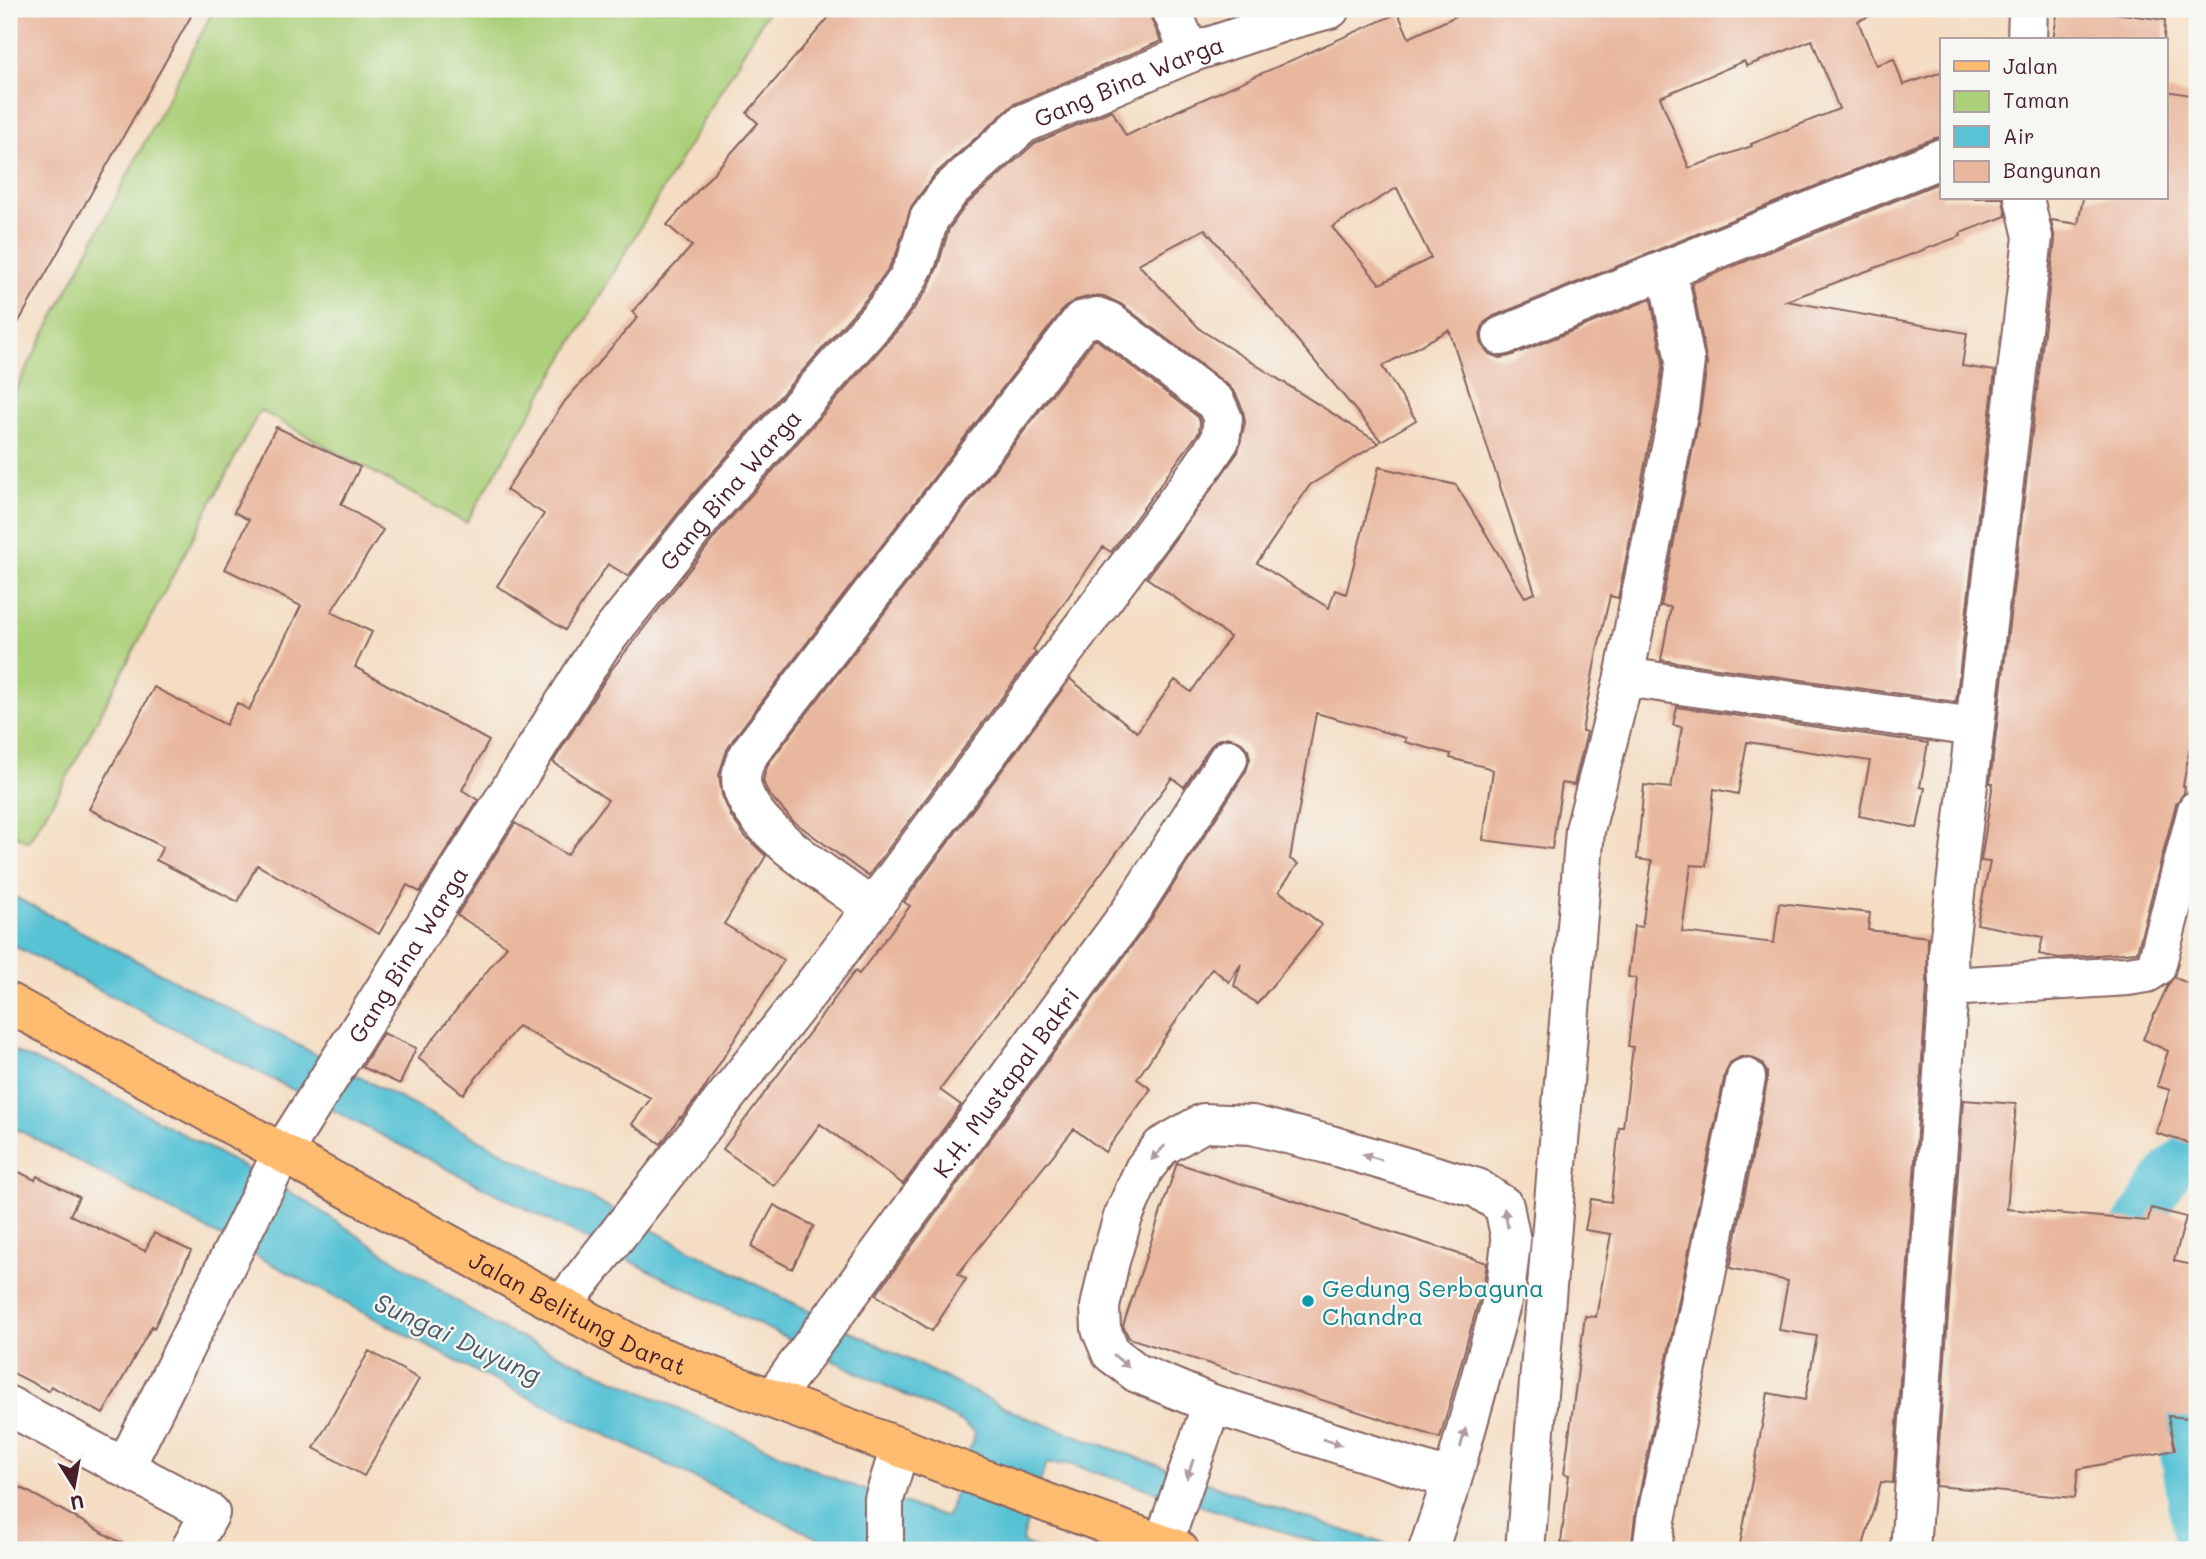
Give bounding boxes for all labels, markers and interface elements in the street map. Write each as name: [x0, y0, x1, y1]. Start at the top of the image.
street label: Gang Bina Warga: [1029, 27, 1227, 133]
legend: [1940, 38, 2168, 200]
text: Jalan: [2003, 52, 2058, 79]
text: Taman: [2003, 86, 2069, 113]
text: Air: [2003, 122, 2035, 149]
text: Bangunan: [2003, 156, 2101, 183]
street label: Gang Bina Warga: [652, 402, 807, 576]
street label: Gang Bina Warga: [340, 860, 474, 1048]
street label: K.H. Mustapal Bakri: [925, 981, 1085, 1183]
one-way arrow: [1150, 1144, 1166, 1162]
one-way arrow: [1361, 1151, 1382, 1161]
one-way arrow: [1501, 1207, 1512, 1229]
street label: Jalan Belitung Darat: [464, 1243, 691, 1381]
place label: Gedung Serbaguna Chandra: [1322, 1272, 1544, 1331]
water label: Sungai Duyung: [369, 1285, 547, 1391]
marker: Gedung Serbaguna Chandra: [1300, 1293, 1316, 1309]
one-way arrow: [1112, 1353, 1130, 1368]
one-way arrow: [1459, 1428, 1469, 1449]
one-way arrow: [1322, 1438, 1343, 1448]
north arrow: [38, 1450, 108, 1520]
one-way arrow: [1184, 1458, 1195, 1479]
text: U: [68, 1490, 86, 1517]

